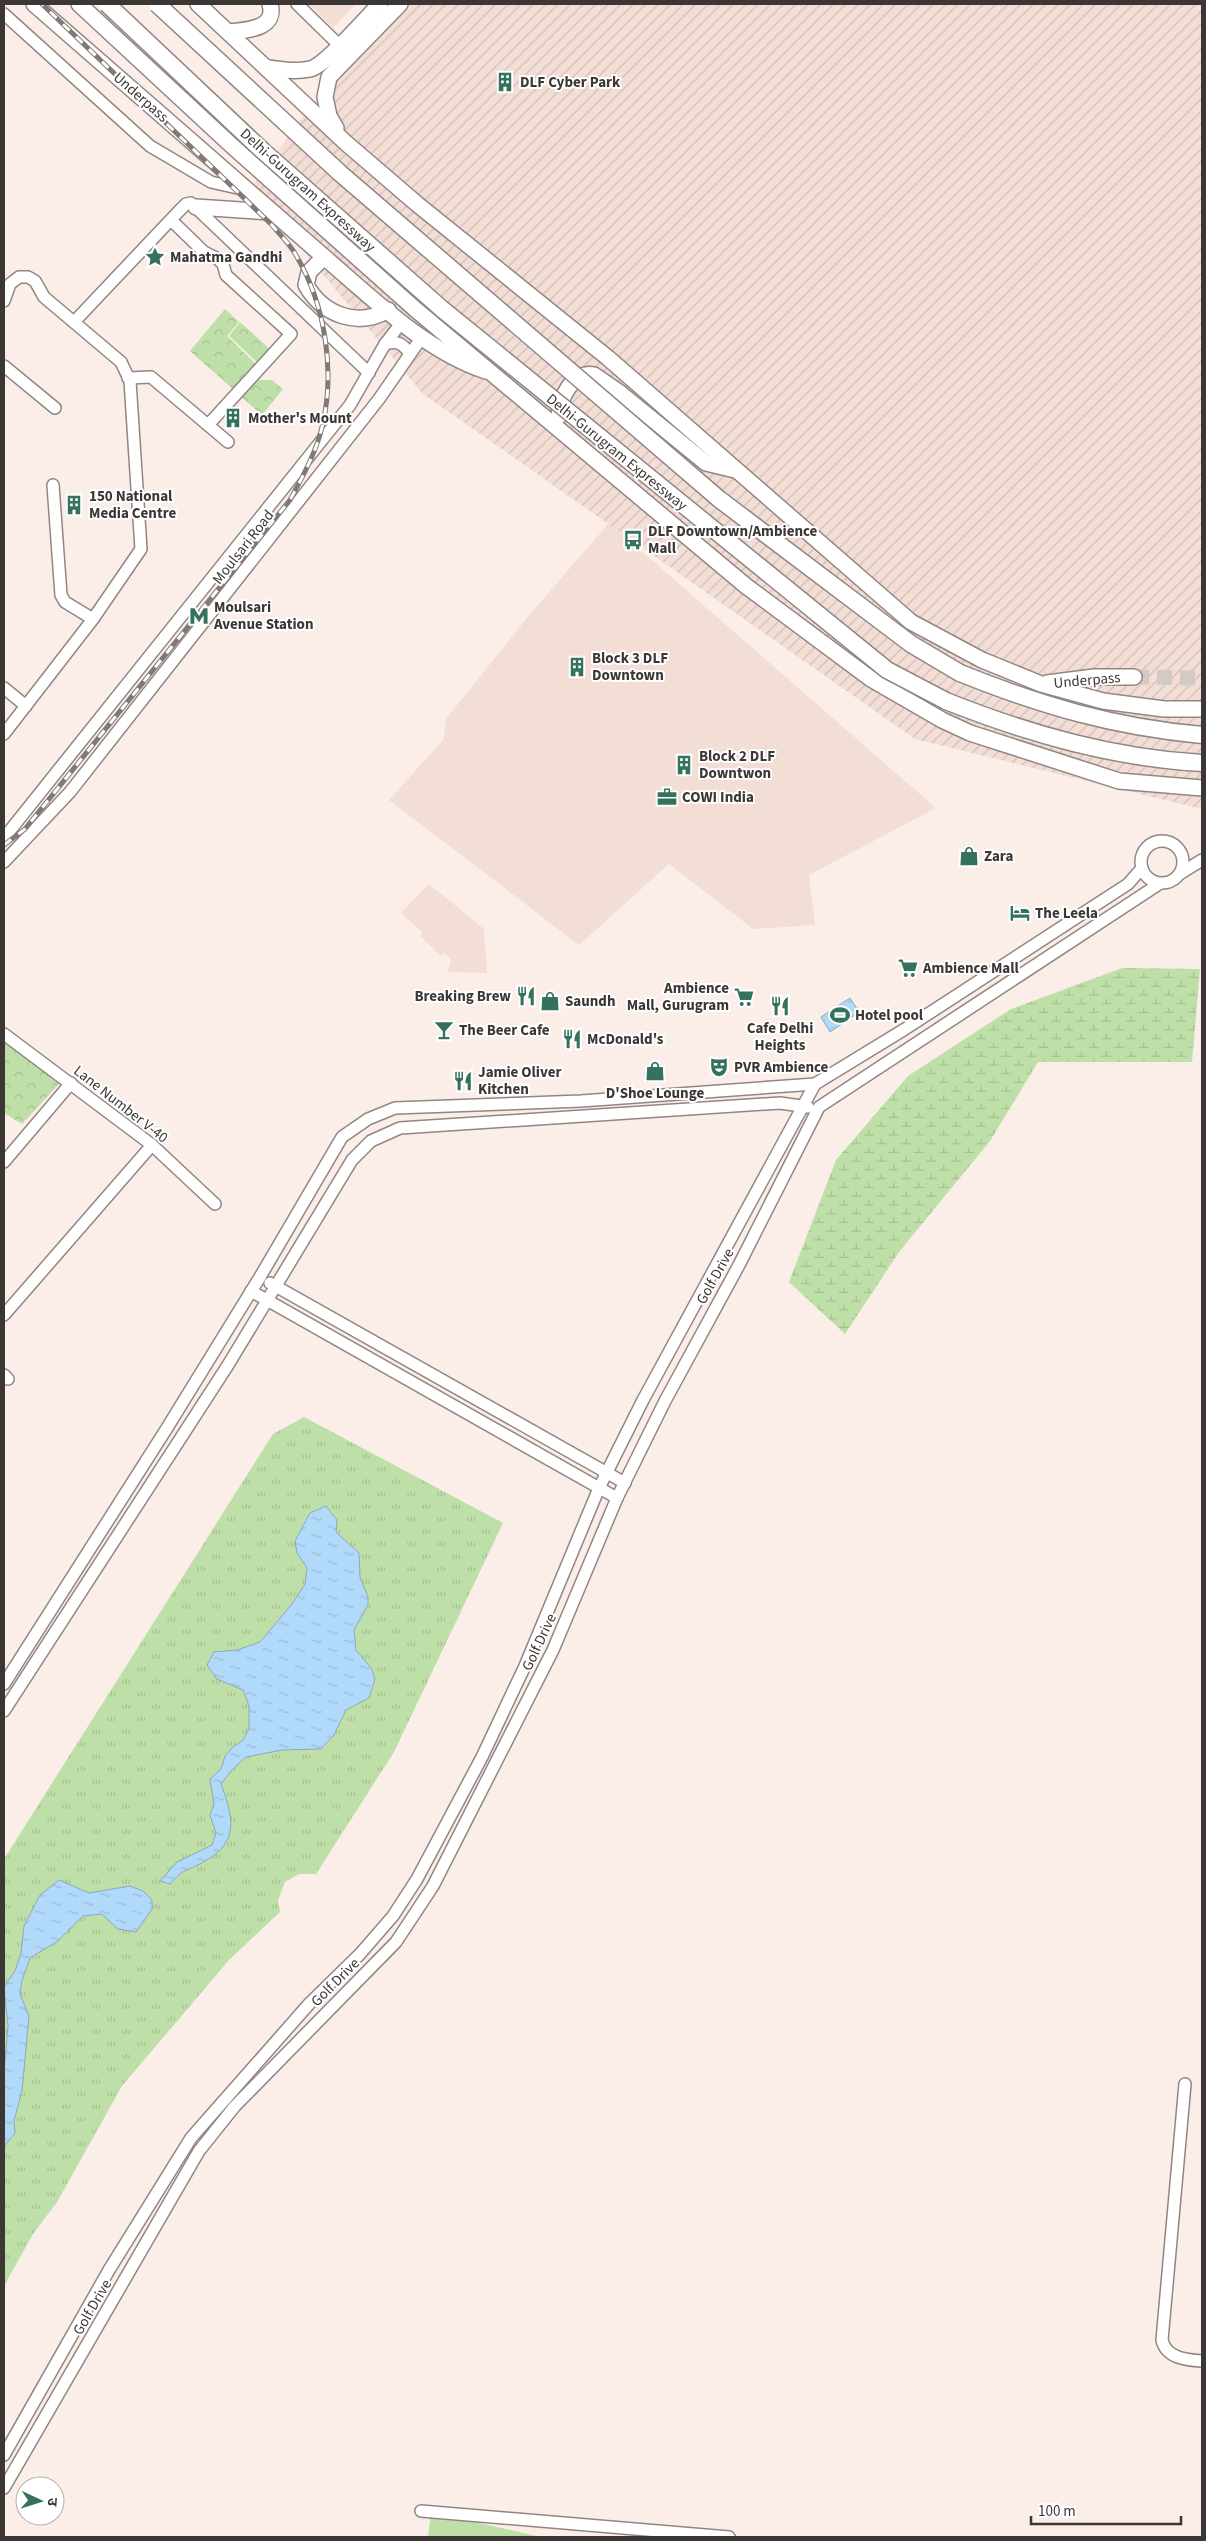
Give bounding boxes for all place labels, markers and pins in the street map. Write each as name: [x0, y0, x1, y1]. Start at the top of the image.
building icon: DLF Cyber Park: [494, 71, 516, 93]
place label: DLF Cyber Park: [520, 72, 621, 93]
place icon: Mahatma Gandhi: [144, 246, 166, 268]
place label: Mahatma Gandhi: [170, 247, 282, 268]
building icon: Mother's Mount: [222, 407, 244, 429]
place label: Mother's Mount: [248, 408, 352, 429]
place label: 150 National Media Centre: [89, 486, 176, 524]
building icon: 150 National Media Centre: [63, 494, 85, 516]
place label: DLF Downtown/Ambience Mall: [648, 521, 818, 559]
bus stop icon: DLF Downtown/Ambience Mall: [622, 529, 644, 551]
place label: Moulsari Avenue Station: [213, 597, 314, 635]
metro station icon: Moulsari Avenue Station: [188, 605, 210, 627]
place label: Block 3 DLF Downtown: [592, 648, 668, 686]
building icon: Block 3 DLF Downtown: [566, 656, 588, 678]
place label: Block 2 DLF Downtwon: [699, 746, 775, 784]
building icon: Block 2 DLF Downtwon: [673, 754, 695, 776]
office icon: COWI India: [656, 786, 678, 808]
place label: COWI India: [682, 787, 754, 808]
shop icon: Zara: [958, 845, 980, 867]
place label: Zara: [984, 846, 1013, 867]
hotel icon: The Leela: [1009, 902, 1031, 924]
place label: The Leela: [1035, 903, 1098, 924]
supermarket icon: Ambience Mall: [897, 957, 919, 979]
place label: Ambience Mall: [922, 958, 1020, 979]
place label: Ambience Mall, Gurugram: [627, 978, 729, 1016]
restaurant icon: Breaking Brew: [515, 985, 537, 1007]
place label: Breaking Brew: [414, 986, 511, 1007]
supermarket icon: Ambience Mall, Gurugram: [733, 986, 755, 1008]
shop icon: Saundh: [539, 990, 561, 1012]
place label: Saundh: [565, 991, 616, 1012]
restaurant icon: Cafe Delhi Heights: [769, 995, 791, 1017]
sports icon: Hotel pool: [829, 1004, 851, 1026]
place label: Hotel pool: [855, 1005, 924, 1026]
place label: Cafe Delhi Heights: [747, 1018, 813, 1056]
bar icon: The Beer Cafe: [433, 1019, 455, 1041]
place label: The Beer Cafe: [459, 1020, 550, 1041]
restaurant icon: McDonald's: [561, 1028, 583, 1050]
place label: McDonald's: [587, 1029, 664, 1050]
theatre icon: PVR Ambience: [708, 1056, 730, 1078]
place label: PVR Ambience: [734, 1057, 829, 1078]
shop icon: D'Shoe Lounge: [644, 1060, 666, 1082]
place label: Jamie Oliver Kitchen: [478, 1062, 561, 1100]
restaurant icon: Jamie Oliver Kitchen: [452, 1070, 474, 1092]
place label: D'Shoe Lounge: [606, 1083, 704, 1104]

